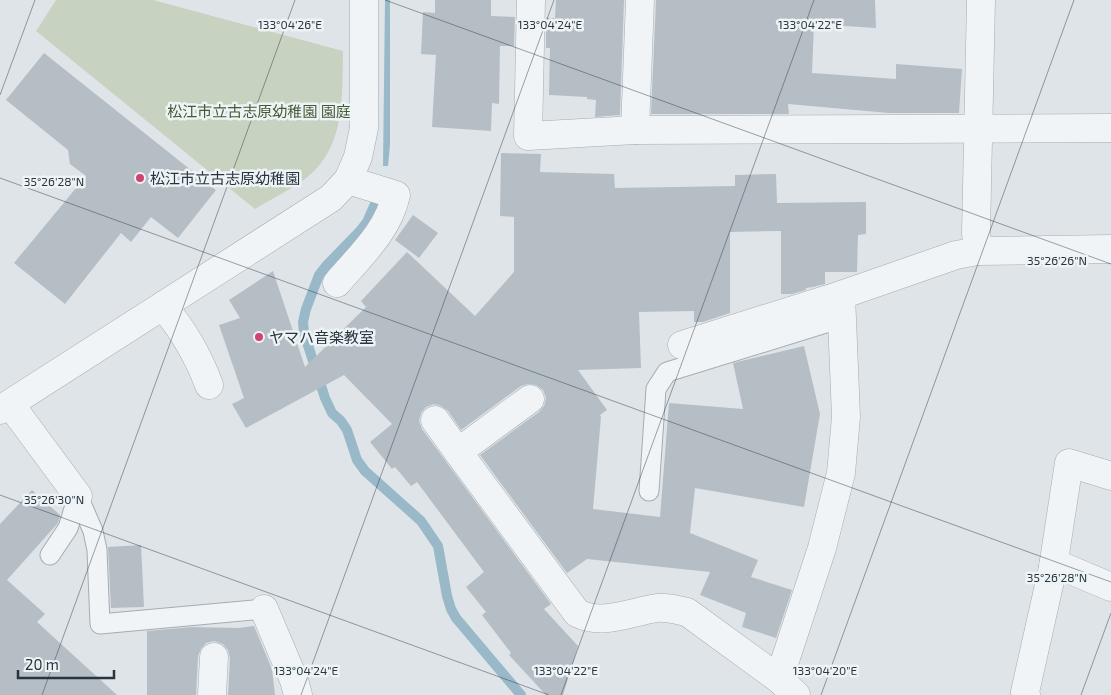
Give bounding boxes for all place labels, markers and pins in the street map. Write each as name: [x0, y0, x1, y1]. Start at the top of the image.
place label: 松江市立古志原幼稚園: [150, 169, 300, 187]
marker: 松江市立古志原幼稚園: [134, 172, 146, 184]
place label: ヤマハ音楽教室: [269, 328, 374, 346]
marker: ヤマハ音楽教室: [253, 331, 265, 343]

